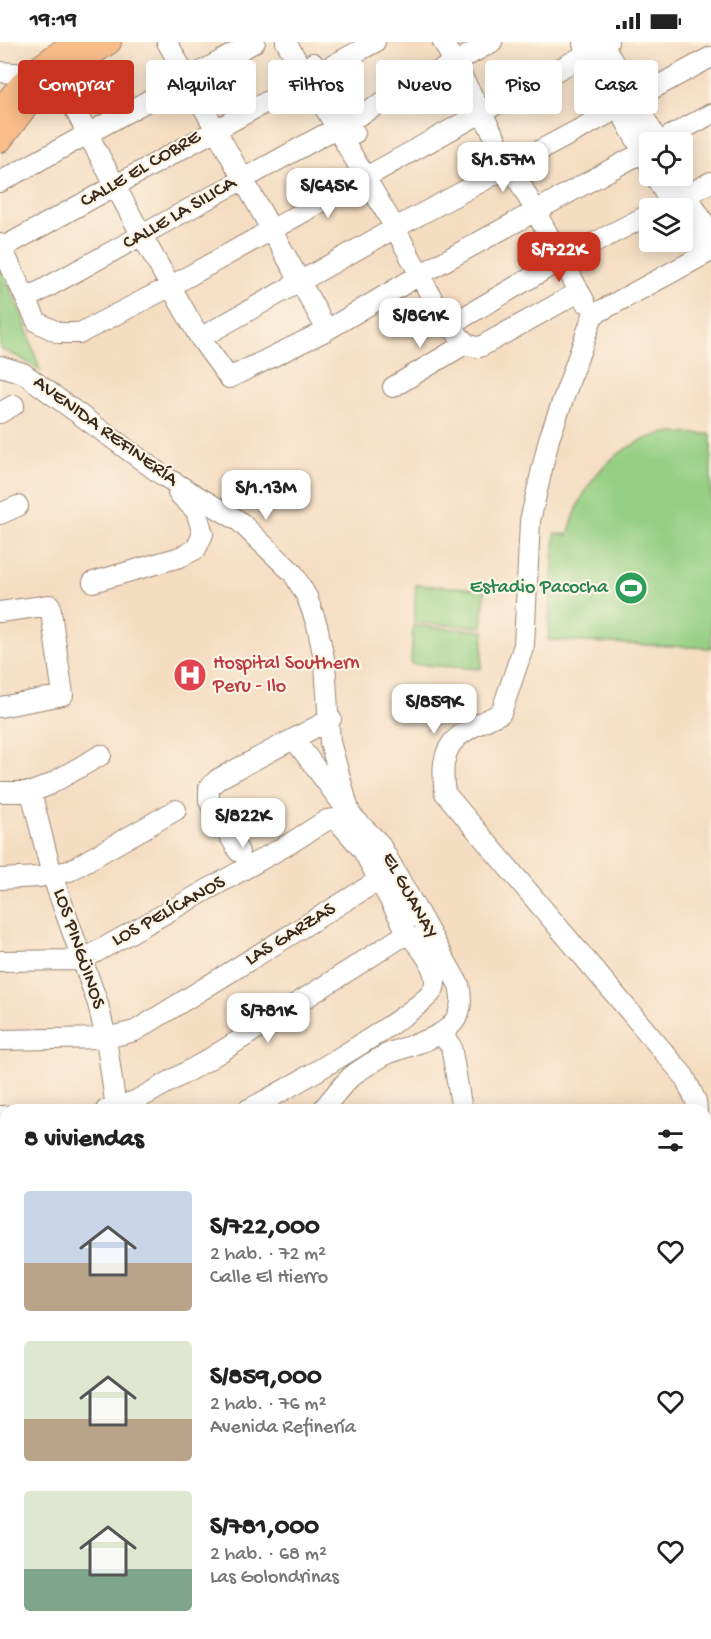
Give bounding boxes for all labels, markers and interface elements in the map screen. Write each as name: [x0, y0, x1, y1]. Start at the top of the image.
text: 19:19: [30, 8, 77, 34]
chip: Comprar: [18, 60, 134, 114]
chip: Alquilar: [146, 60, 256, 114]
chip: Filtros: [268, 60, 364, 114]
chip: Nuevo: [376, 60, 473, 114]
chip: Piso: [485, 60, 562, 114]
chip: Casa: [574, 60, 658, 114]
street label: CALLE EL COBRE: [77, 126, 207, 214]
map controls: [639, 132, 693, 252]
button: locate: [639, 132, 693, 186]
pin: S/1.57M: [448, 142, 558, 193]
text: S/1.57M: [471, 150, 535, 173]
pin: S/645K: [279, 168, 377, 219]
street label: CALLE LA SILICA: [119, 172, 242, 256]
text: S/645K: [300, 176, 356, 199]
button: layers: [639, 198, 693, 252]
pin: S/722K: [510, 232, 608, 283]
text: S/722K: [531, 240, 587, 263]
pin: S/861K: [371, 298, 469, 349]
text: S/861K: [393, 306, 447, 329]
street label: AVENIDA REFINERÍA: [28, 371, 183, 493]
pin: S/1.13M: [211, 470, 321, 521]
text: S/1.13M: [236, 478, 296, 501]
sports icon: Estadio Pacocha: [613, 570, 649, 606]
place label: Estadio Pacocha: [470, 577, 609, 600]
place label: Hospital Southern Peru - Ilo: [212, 653, 360, 699]
hospital icon: Hospital Southern Peru - Ilo: [172, 657, 208, 693]
pin: S/859K: [385, 684, 483, 735]
text: S/859K: [406, 692, 462, 715]
pin: S/822K: [194, 798, 292, 849]
text: S/822K: [215, 806, 271, 829]
street label: EL GUANAY: [376, 849, 442, 943]
street label: LOS PELÍCANOS: [108, 870, 230, 953]
street label: LOS PINGÜINOS: [47, 886, 110, 1013]
street label: LAS GARZAS: [242, 898, 341, 972]
pin: S/781K: [219, 993, 317, 1044]
text: S/781K: [241, 1001, 295, 1024]
icon: filters: [654, 1124, 687, 1157]
text: 8 viviendas: [24, 1125, 144, 1156]
text: S/722,000: [210, 1213, 320, 1244]
icon: home: [72, 1215, 144, 1287]
icon: heart: [654, 1235, 687, 1268]
text: 2 hab. · 72 m²: [210, 1244, 326, 1267]
text: Calle El Hierro: [210, 1267, 328, 1290]
text: S/859,000: [210, 1363, 322, 1394]
icon: home: [72, 1365, 144, 1437]
icon: heart: [654, 1385, 687, 1418]
text: 2 hab. · 76 m²: [210, 1394, 326, 1417]
text: Avenida Refinería: [210, 1417, 356, 1440]
text: S/781,000: [210, 1513, 319, 1544]
icon: home: [72, 1515, 144, 1587]
icon: heart: [654, 1535, 687, 1568]
text: 2 hab. · 68 m²: [210, 1544, 327, 1567]
text: Las Golondrinas: [210, 1567, 339, 1590]

